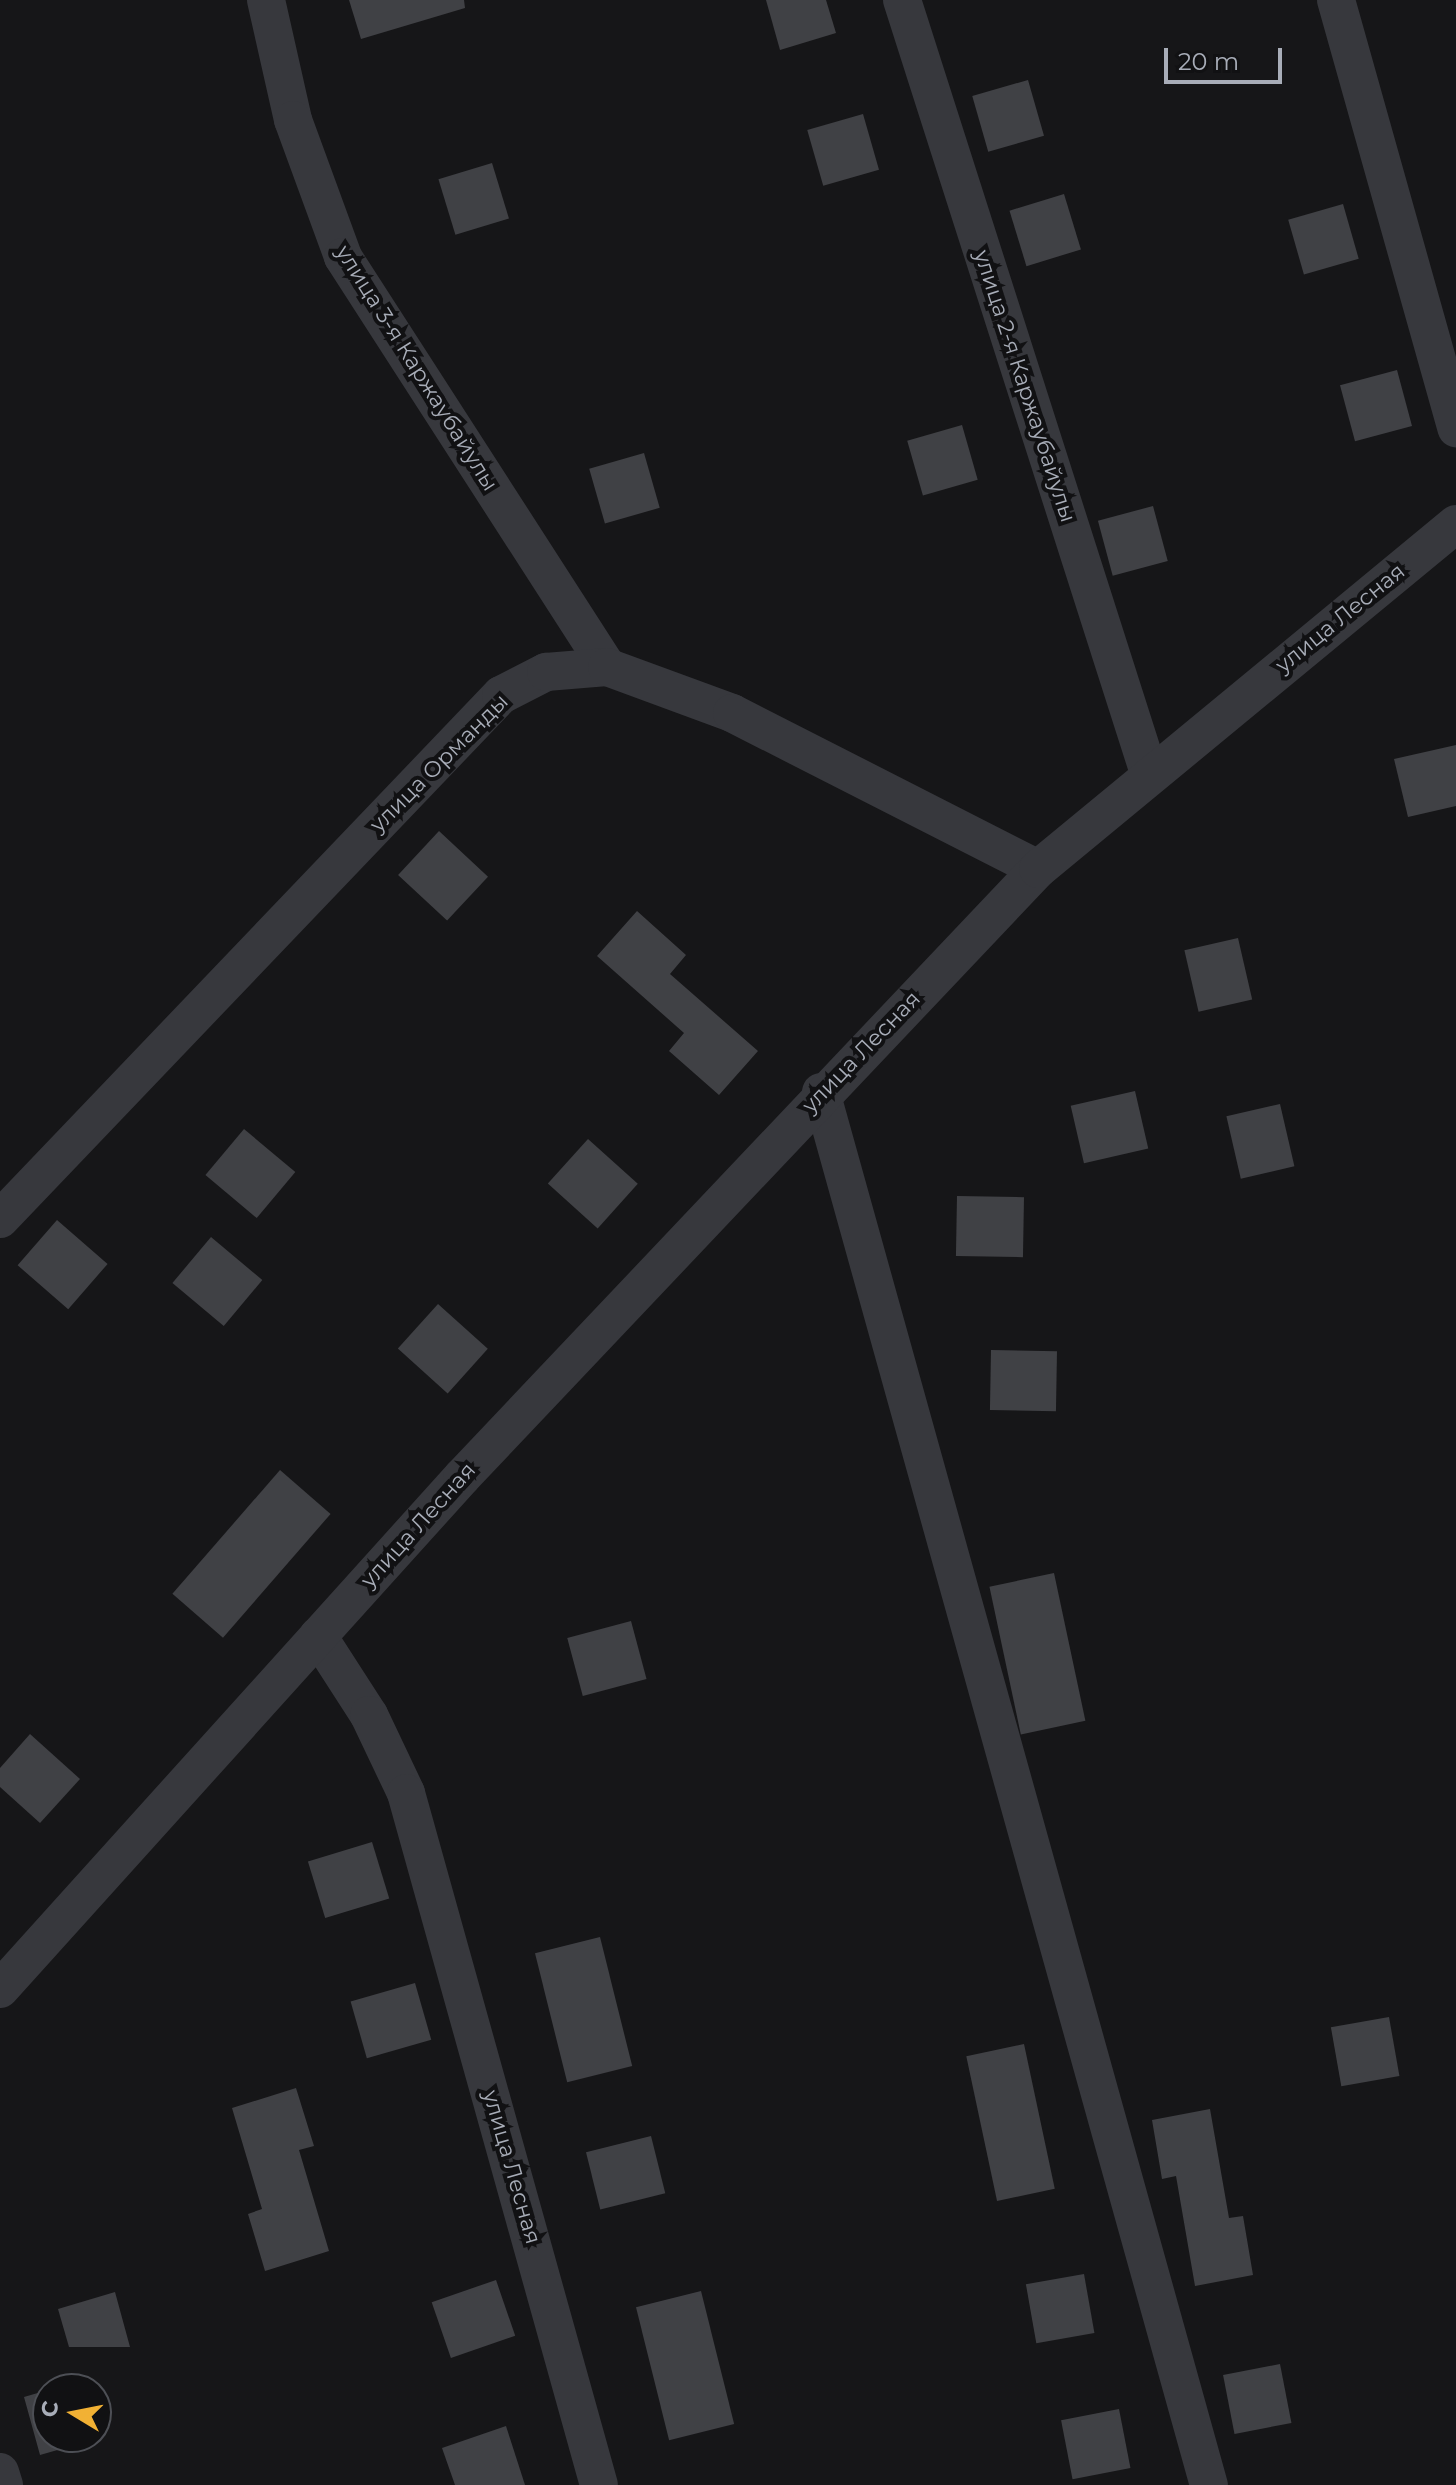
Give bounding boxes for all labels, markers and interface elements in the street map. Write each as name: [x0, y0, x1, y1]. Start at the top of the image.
scale bar: [1168, 32, 1286, 82]
text: 20 m: [1178, 47, 1239, 76]
street label: улица 3-я Каржаубайулы: [330, 240, 504, 496]
street label: улица 2-я Каржаубайулы: [968, 247, 1082, 525]
street label: улица Лесная: [1270, 558, 1410, 678]
street label: улица Орманды: [364, 688, 514, 838]
street label: улица Лесная: [796, 986, 926, 1118]
street label: улица Лесная: [355, 1457, 481, 1593]
street label: улица Лесная: [477, 2087, 547, 2247]
north arrow: [32, 2373, 112, 2453]
text: С: [35, 2399, 65, 2419]

